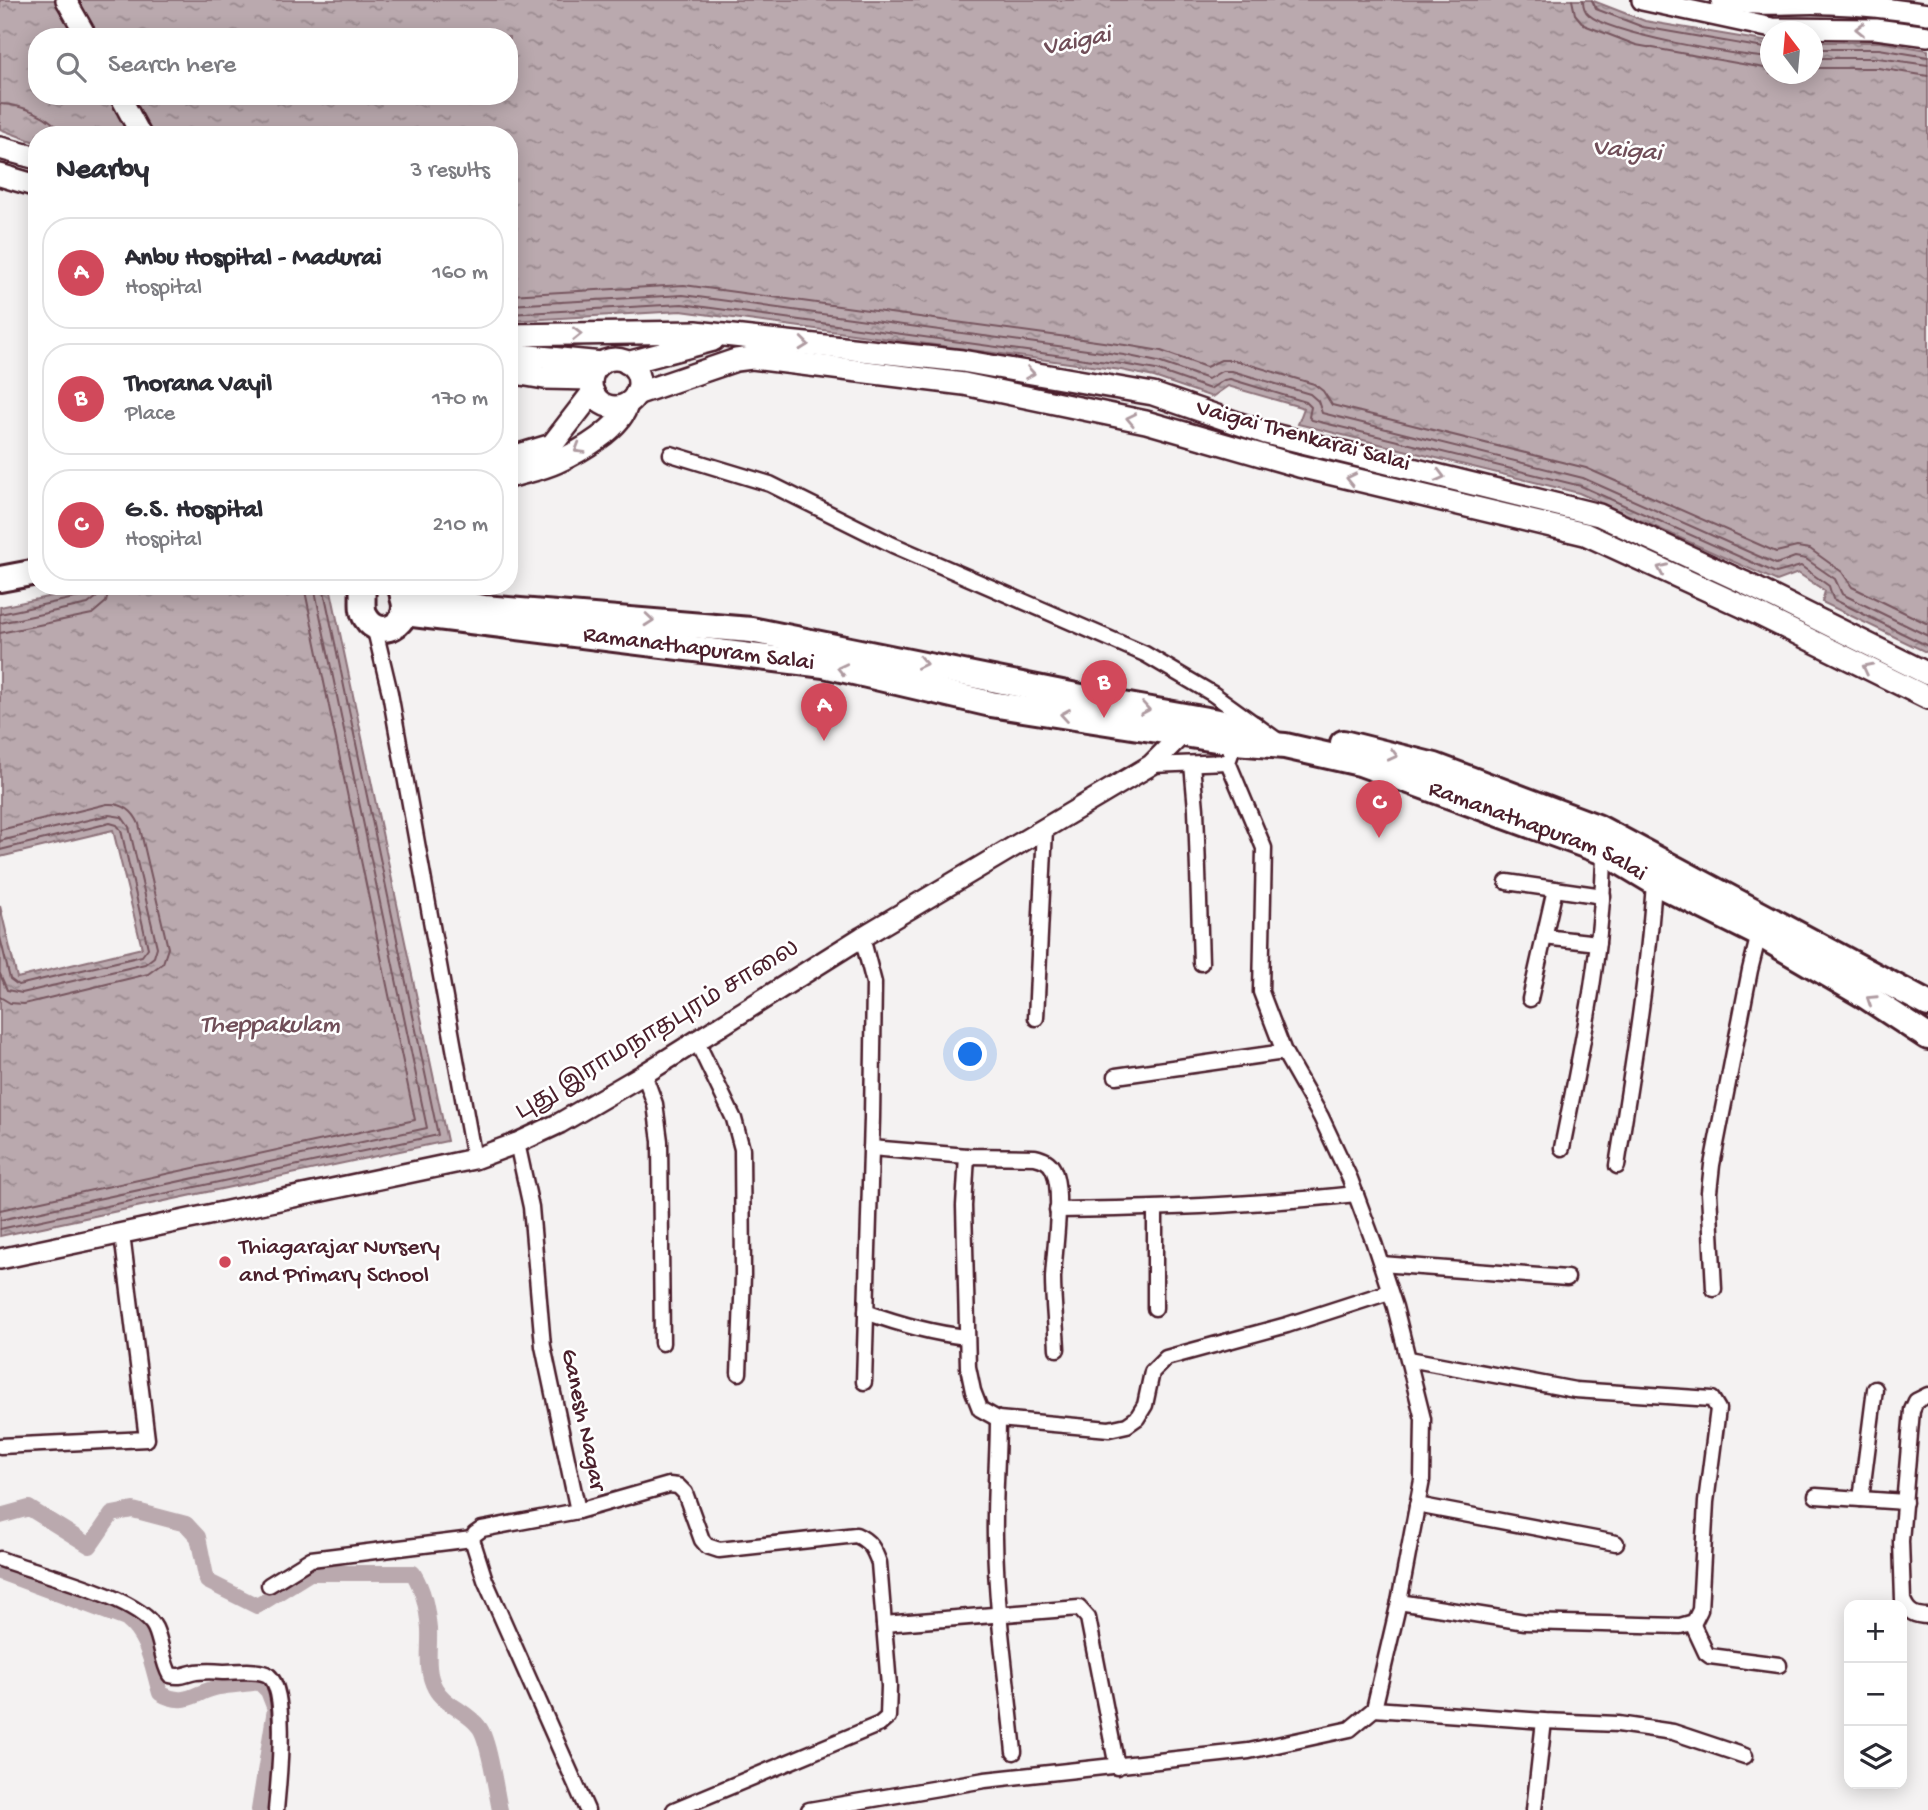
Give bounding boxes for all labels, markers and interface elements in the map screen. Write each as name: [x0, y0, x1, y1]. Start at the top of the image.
water label: Vaigai: [1040, 20, 1117, 65]
north arrow: [1760, 21, 1823, 84]
one-way arrow: [1854, 21, 1865, 37]
search box: [28, 28, 518, 105]
icon: search: [52, 48, 90, 86]
text: Search here: [108, 51, 236, 82]
water label: Vaigai: [1591, 134, 1666, 171]
text: Nearby: [56, 154, 149, 189]
text: 3 results: [410, 158, 490, 185]
text: Anbu Hospital - Madurai: [125, 244, 382, 275]
text: A: [74, 260, 88, 287]
text: 160 m: [432, 260, 488, 287]
text: Hospital: [125, 275, 202, 302]
one-way arrow: [573, 326, 583, 342]
one-way arrow: [798, 336, 810, 351]
one-way arrow: [1024, 365, 1036, 380]
text: Thorana Vayil: [125, 370, 272, 401]
text: B: [75, 386, 87, 413]
text: 170 m: [432, 386, 488, 413]
street label: Vaigai Thenkarai Salai: [1192, 394, 1413, 480]
text: Place: [125, 401, 175, 428]
one-way arrow: [1125, 412, 1137, 427]
one-way arrow: [574, 441, 587, 454]
one-way arrow: [1434, 468, 1446, 482]
one-way arrow: [1345, 472, 1357, 487]
text: G.S. Hospital: [125, 496, 263, 527]
text: C: [75, 512, 87, 539]
text: 210 m: [433, 512, 488, 539]
text: Hospital: [125, 527, 202, 554]
one-way arrow: [1657, 563, 1669, 577]
one-way arrow: [643, 613, 655, 628]
street label: Ramanathapuram Salai: [581, 621, 816, 678]
one-way arrow: [916, 655, 928, 670]
pin: B: [1081, 660, 1127, 718]
one-way arrow: [1862, 662, 1874, 676]
one-way arrow: [836, 663, 848, 678]
pin: A: [801, 683, 847, 741]
one-way arrow: [1139, 701, 1151, 716]
one-way arrow: [1059, 708, 1070, 723]
one-way arrow: [1386, 747, 1398, 761]
street label: Ramanathapuram Salai: [1424, 775, 1652, 889]
pin: C: [1356, 780, 1402, 838]
street label: புது இராமநாதபுரம் சாலை: [510, 934, 805, 1127]
one-way arrow: [1866, 995, 1879, 1008]
water label: Theppakulam: [200, 1011, 340, 1042]
your location: [953, 1037, 987, 1071]
place label: Thiagarajar Nursery and Primary School: [237, 1234, 440, 1291]
marker: Thiagarajar Nursery and Primary School: [217, 1254, 233, 1270]
street label: Ganesh Nagar: [553, 1346, 612, 1496]
map controls: [1844, 1600, 1907, 1789]
button: +: [1844, 1600, 1907, 1663]
button: −: [1844, 1663, 1907, 1726]
button: layers: [1844, 1726, 1907, 1789]

